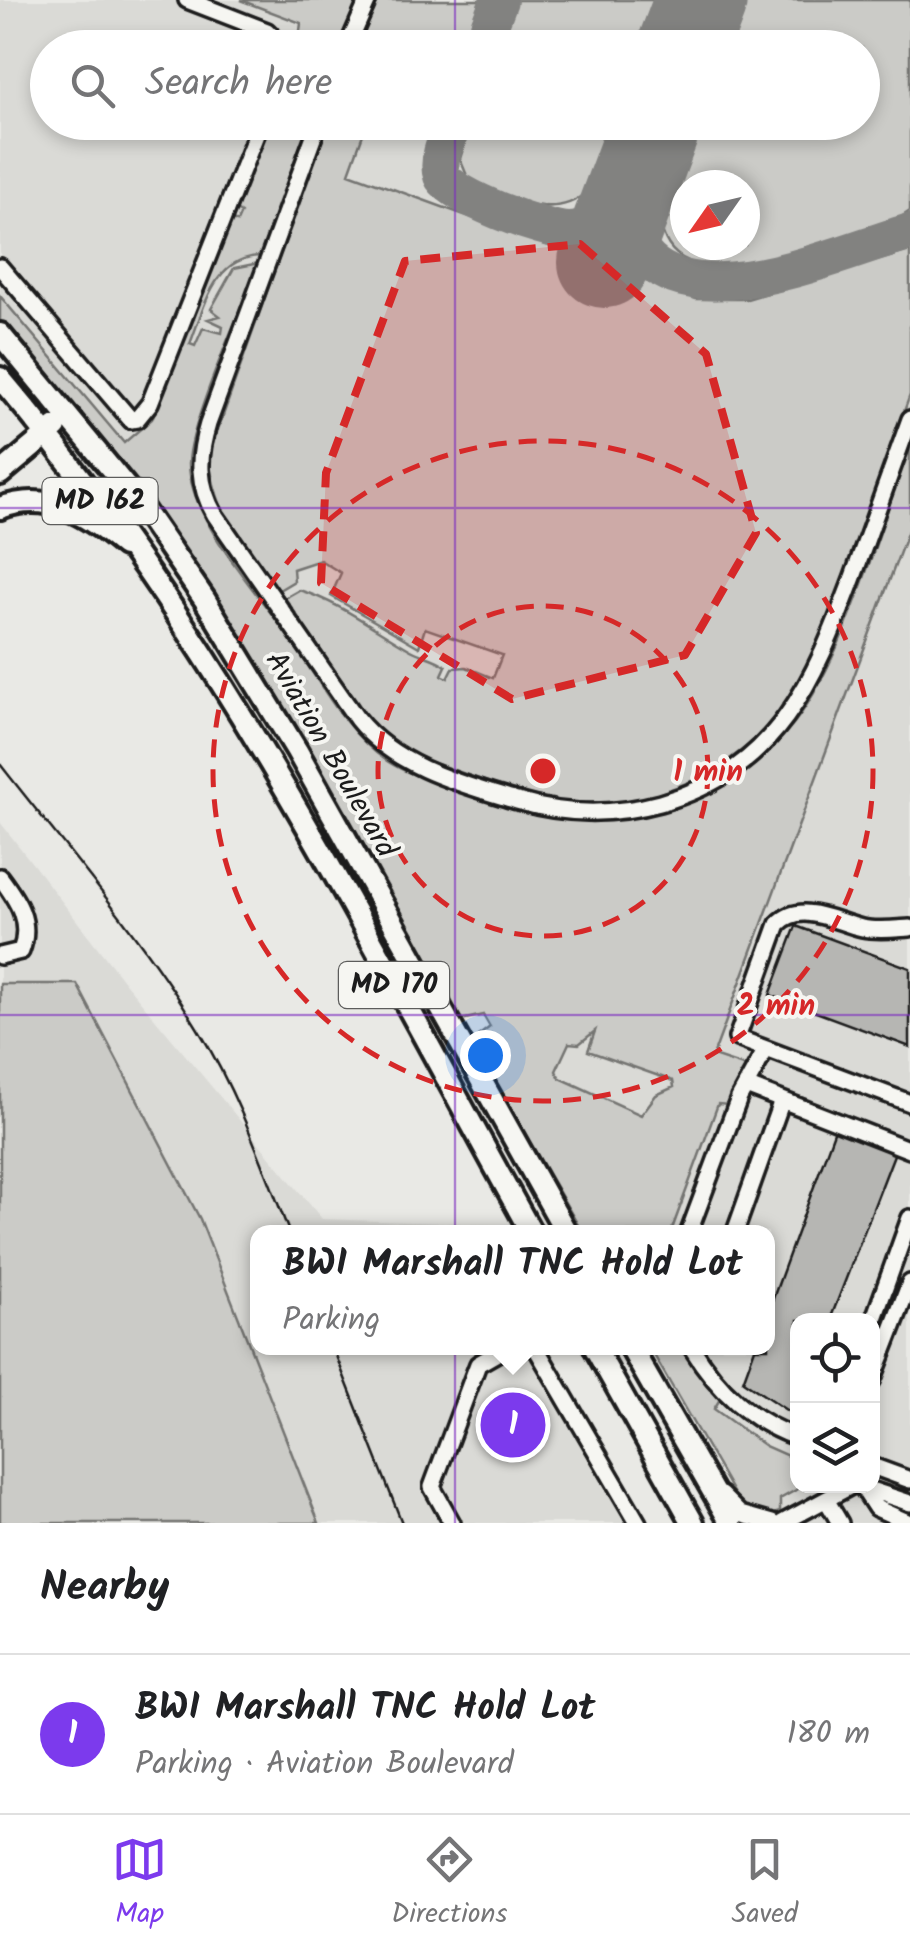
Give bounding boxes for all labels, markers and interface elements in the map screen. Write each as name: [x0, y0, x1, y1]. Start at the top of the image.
search box: [30, 30, 880, 140]
text: Search here: [145, 55, 332, 115]
icon: search: [65, 58, 120, 113]
north arrow: [670, 170, 760, 260]
road number: MD 162: [42, 478, 158, 524]
street label: Aviation Boulevard: [251, 643, 409, 868]
text: 1 min: [673, 749, 743, 797]
centre of rings: [525, 753, 561, 789]
road number: MD 170: [339, 962, 449, 1008]
text: 2 min: [737, 983, 815, 1031]
your location: [460, 1030, 511, 1081]
popup: [250, 1225, 775, 1355]
text: BWI Marshall TNC Hold Lot: [282, 1235, 743, 1295]
text: Parking: [282, 1295, 380, 1346]
map controls: [790, 1313, 880, 1493]
button: locate: [790, 1313, 880, 1403]
pin: 1: [480, 1388, 546, 1462]
button: layers: [790, 1403, 880, 1493]
text: Nearby: [40, 1555, 169, 1622]
text: BWI Marshall TNC Hold Lot: [135, 1679, 595, 1739]
text: 1: [68, 1709, 77, 1760]
text: 180 m: [786, 1709, 870, 1760]
text: Parking · Aviation Boulevard: [135, 1739, 514, 1790]
tab: Map: [112, 1832, 167, 1937]
tab: Directions: [391, 1832, 507, 1937]
tab: Saved: [732, 1832, 798, 1937]

